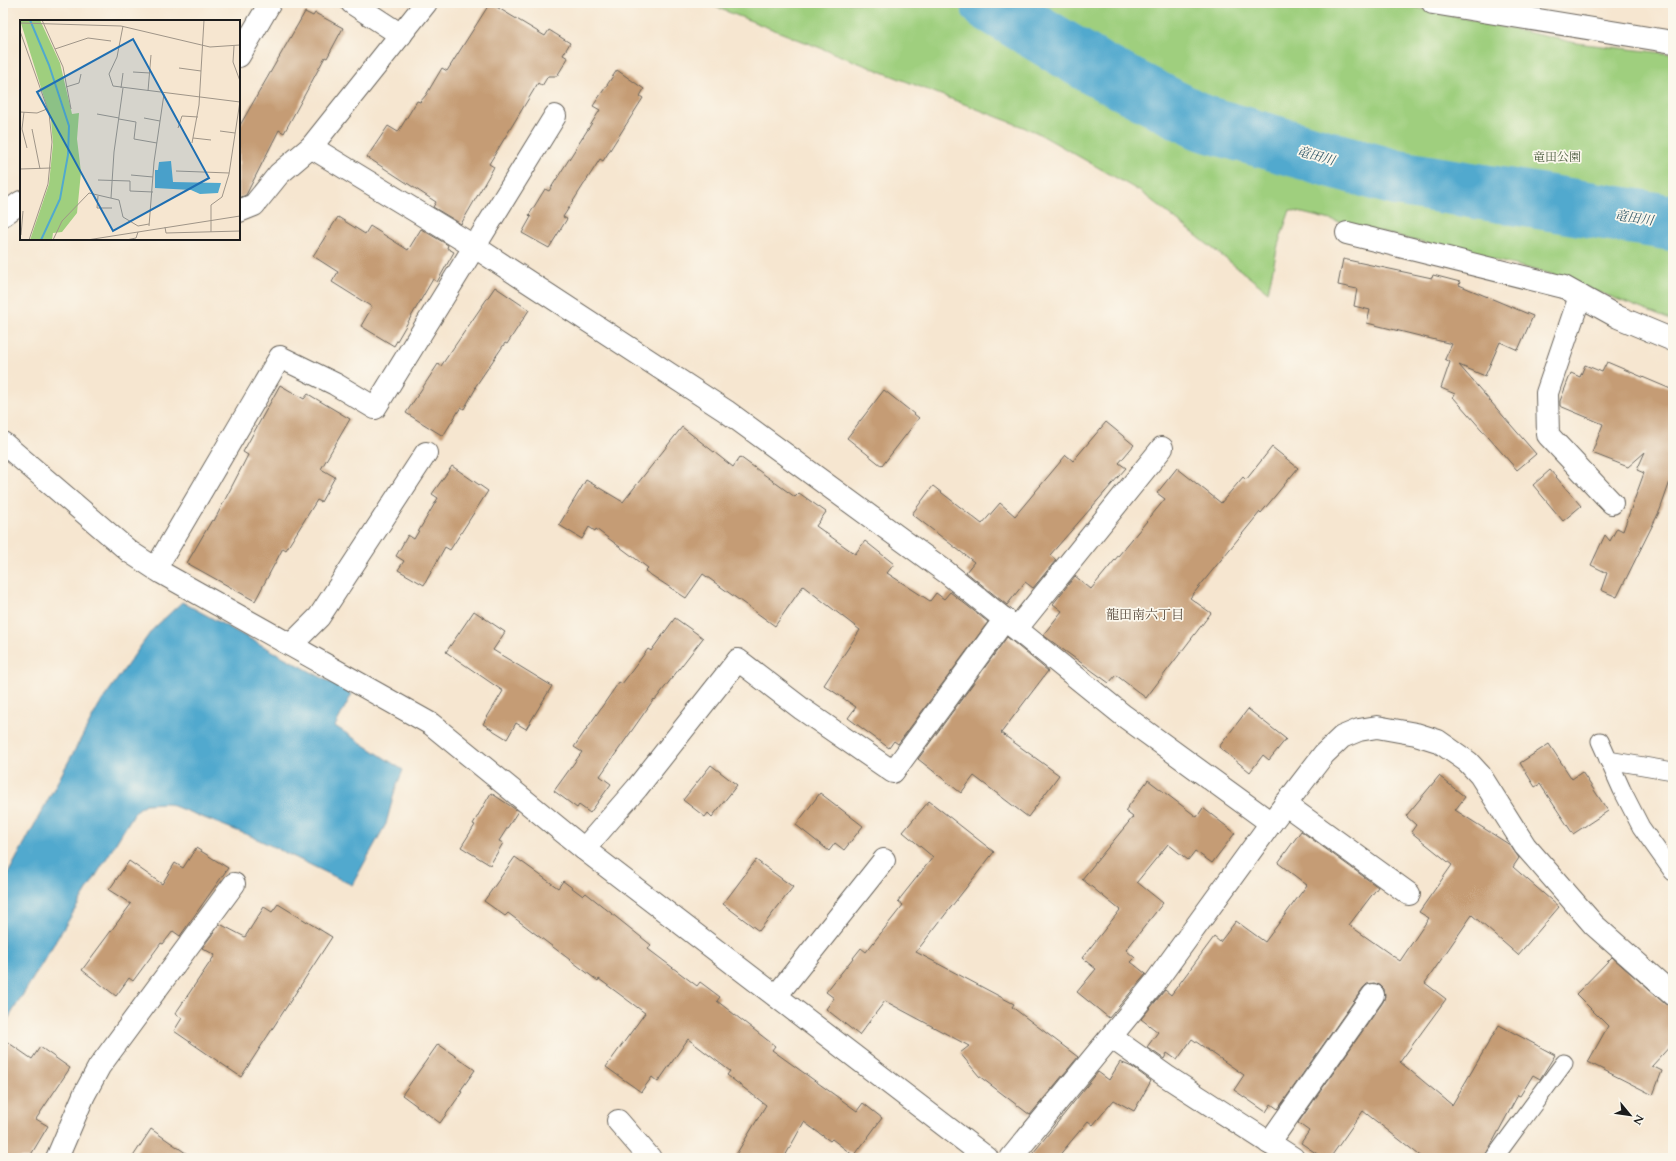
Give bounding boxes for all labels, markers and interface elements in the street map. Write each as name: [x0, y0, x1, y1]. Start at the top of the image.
inset map: [20, 20, 240, 240]
water label: 竜田川: [1294, 142, 1339, 171]
park label: 竜田公園: [1533, 149, 1581, 165]
water label: 竜田川: [1613, 206, 1656, 230]
district label: 龍田南六丁目: [1106, 606, 1184, 624]
north arrow: [1610, 1095, 1650, 1135]
text: N: [1629, 1112, 1647, 1128]

